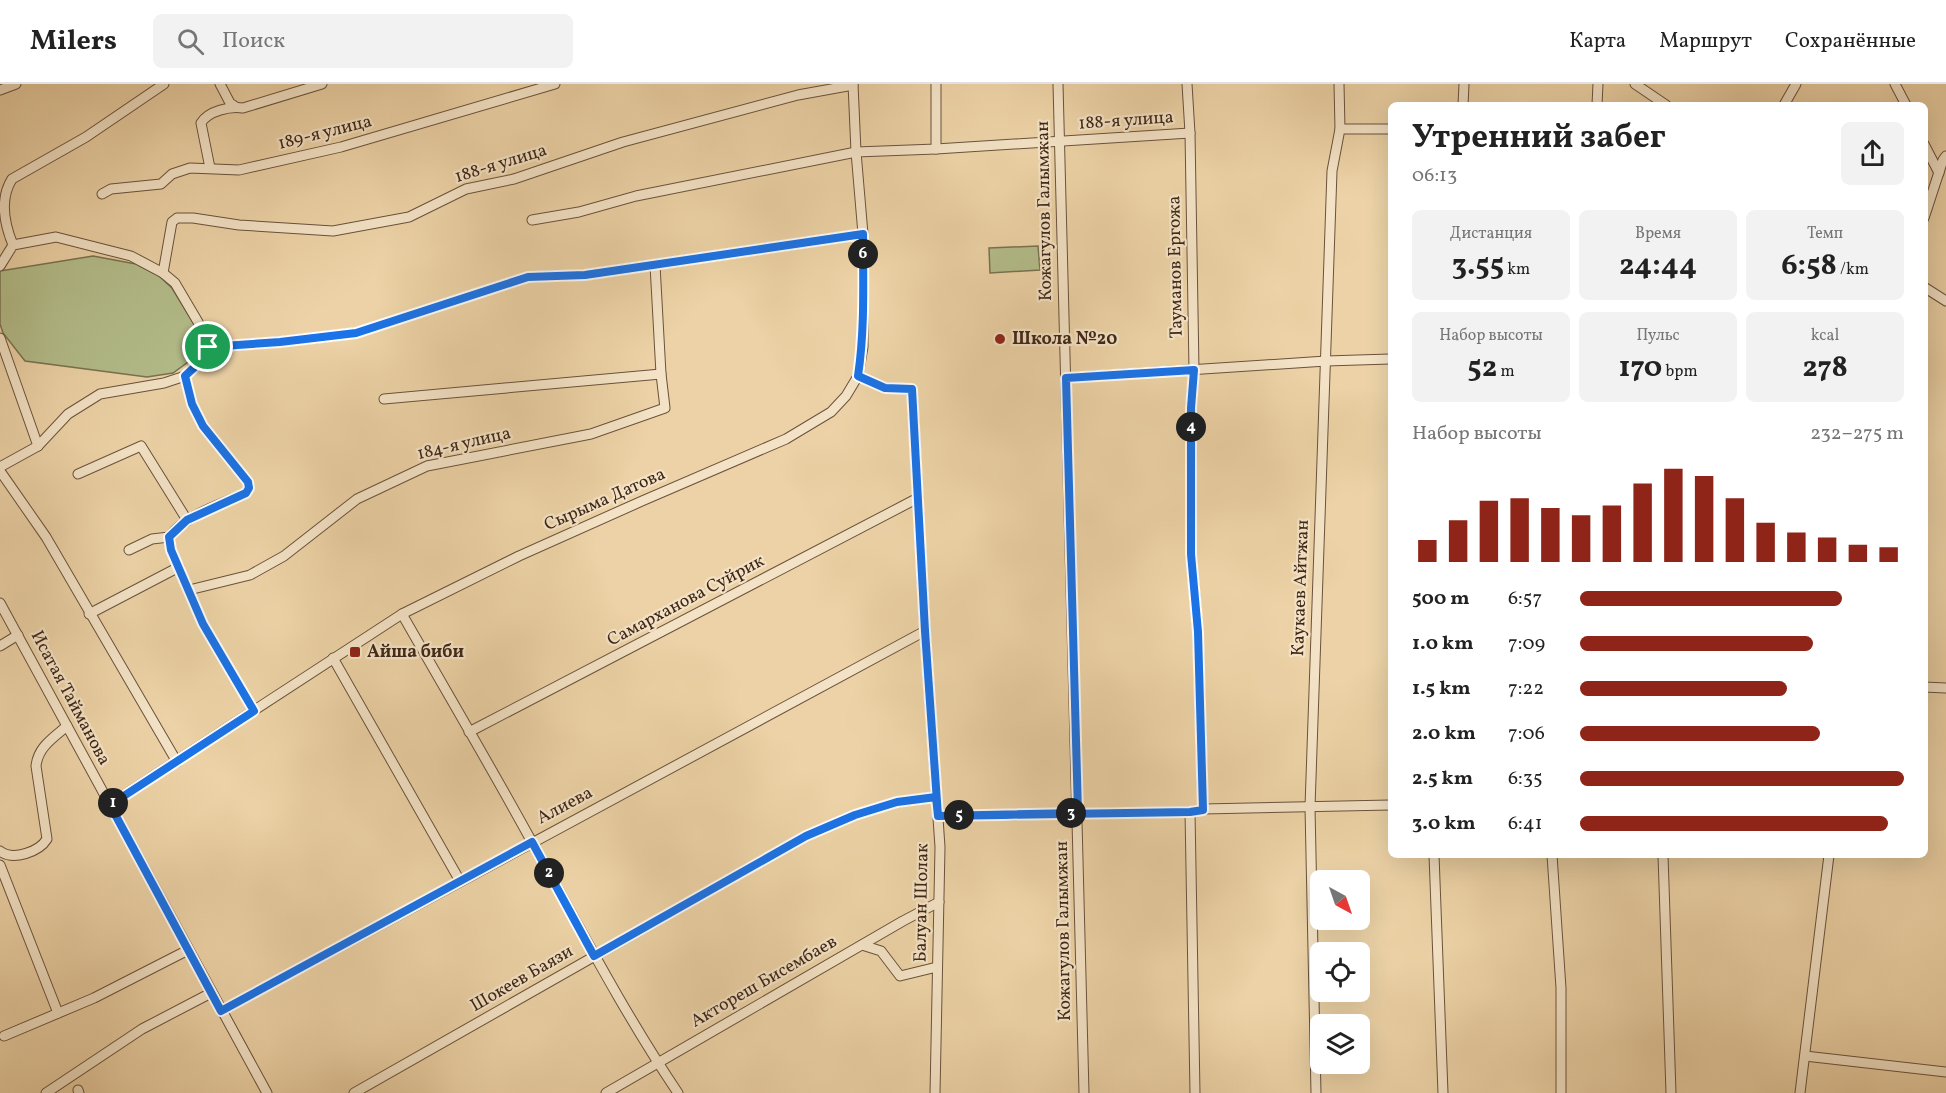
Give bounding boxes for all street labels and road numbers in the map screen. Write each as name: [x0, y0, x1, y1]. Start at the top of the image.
street label: 188-я улица: [1078, 105, 1174, 137]
street label: 189-я улица: [275, 109, 375, 157]
street label: Кожагулов Галымжан: [1031, 121, 1059, 301]
street label: 188-я улица: [452, 138, 550, 190]
street label: Тауманов Ергожа: [1162, 195, 1190, 339]
street label: 184-я улица: [415, 421, 513, 467]
street label: Сырыма Датова: [540, 462, 670, 538]
street label: Каукаев Айтжан: [1286, 519, 1316, 657]
street label: Самарханова Суйрик: [603, 549, 769, 653]
street label: Исатая Тайманова: [24, 626, 116, 770]
street label: Алиева: [533, 781, 597, 831]
street label: Кожагулов Галымжан: [1050, 841, 1078, 1021]
street label: Балуан Шолак: [908, 843, 936, 963]
street label: Актореш Бисембаев: [686, 930, 842, 1034]
street label: Шокеев Баязи: [466, 939, 578, 1019]

